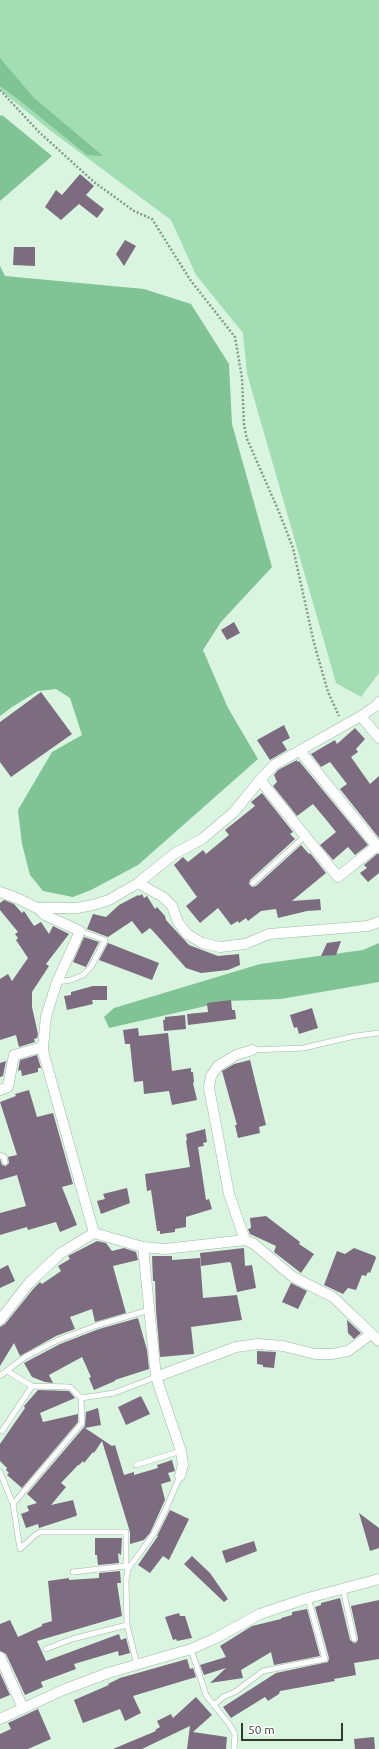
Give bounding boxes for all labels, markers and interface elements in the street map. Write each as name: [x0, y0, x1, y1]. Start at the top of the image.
scale bar: [243, 1715, 345, 1741]
text: 50 m: [248, 1723, 275, 1736]

